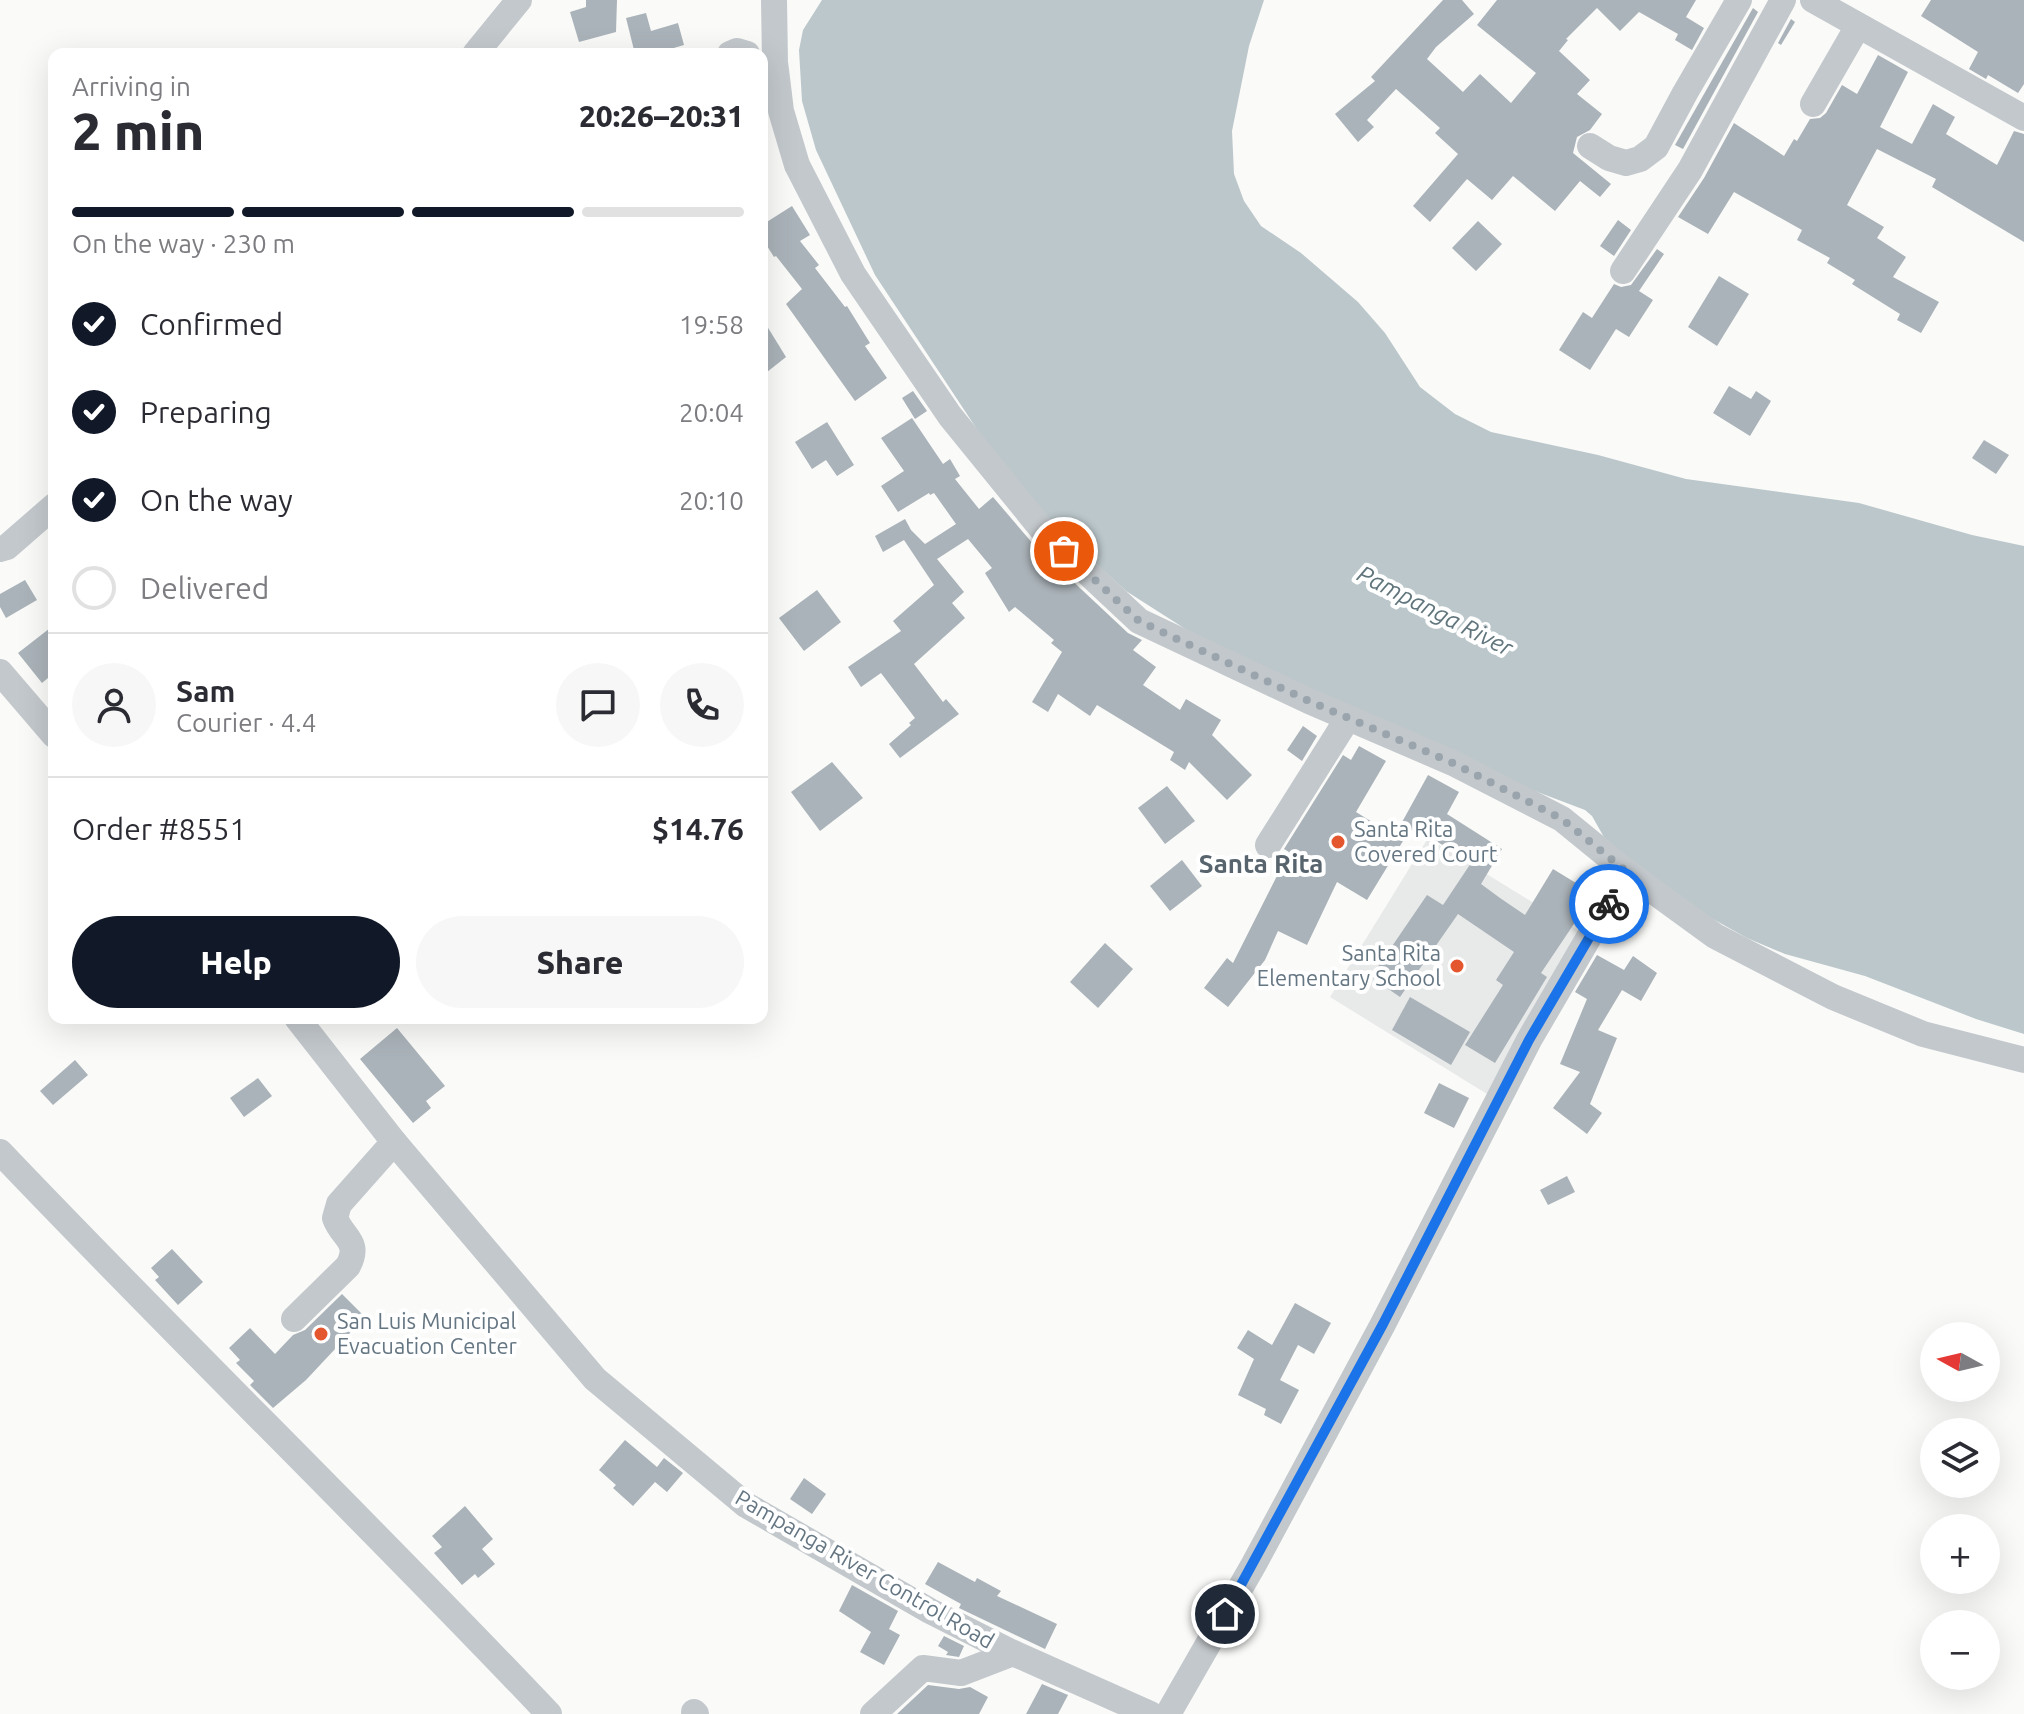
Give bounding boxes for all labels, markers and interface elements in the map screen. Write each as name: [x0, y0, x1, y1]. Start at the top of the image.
text: Arriving in: [72, 72, 191, 101]
text: 20:26–20:31: [579, 99, 744, 133]
text: 2 min: [72, 102, 204, 160]
text: On the way · 230 m: [72, 229, 295, 258]
icon: check: [72, 302, 116, 346]
text: Confirmed: [140, 307, 283, 341]
text: 19:58: [679, 310, 744, 339]
icon: check: [72, 390, 116, 434]
text: Preparing: [140, 395, 272, 429]
text: 20:04: [679, 398, 744, 427]
icon: check: [72, 478, 116, 522]
text: On the way: [140, 483, 293, 517]
text: 20:10: [679, 486, 744, 515]
pin: [1030, 517, 1098, 585]
icon: bag: [1042, 529, 1086, 573]
water label: Pampanga River: [1353, 560, 1518, 662]
text: Delivered: [140, 571, 269, 605]
button: person: [72, 663, 156, 747]
button: chat: [556, 663, 640, 747]
button: phone: [660, 663, 744, 747]
text: Sam: [176, 674, 235, 708]
text: Courier · 4.4: [176, 708, 316, 737]
text: Order #8551: [72, 812, 246, 846]
text: $14.76: [652, 812, 744, 846]
place label: Santa Rita Covered Court: [1354, 816, 1498, 866]
marker: Santa Rita Covered Court: [1329, 833, 1347, 851]
district label: Santa Rita: [1199, 849, 1323, 878]
courier: [1569, 864, 1649, 944]
icon: bike: [1587, 882, 1631, 926]
button: Help: [72, 916, 400, 1008]
button: Share: [416, 916, 744, 1008]
place label: Santa Rita Elementary School: [1257, 940, 1441, 990]
marker: Santa Rita Elementary School: [1448, 957, 1466, 975]
place label: San Luis Municipal Evacuation Center: [337, 1308, 518, 1358]
north arrow: [1920, 1322, 2000, 1402]
map controls: [1920, 1322, 2000, 1690]
marker: San Luis Municipal Evacuation Center: [312, 1325, 330, 1343]
button: layers: [1920, 1418, 2000, 1498]
street label: Pampanga River Control Road: [731, 1484, 999, 1653]
button: +: [1920, 1514, 2000, 1594]
pin: [1191, 1580, 1259, 1648]
icon: home: [1203, 1592, 1247, 1636]
button: −: [1920, 1610, 2000, 1690]

